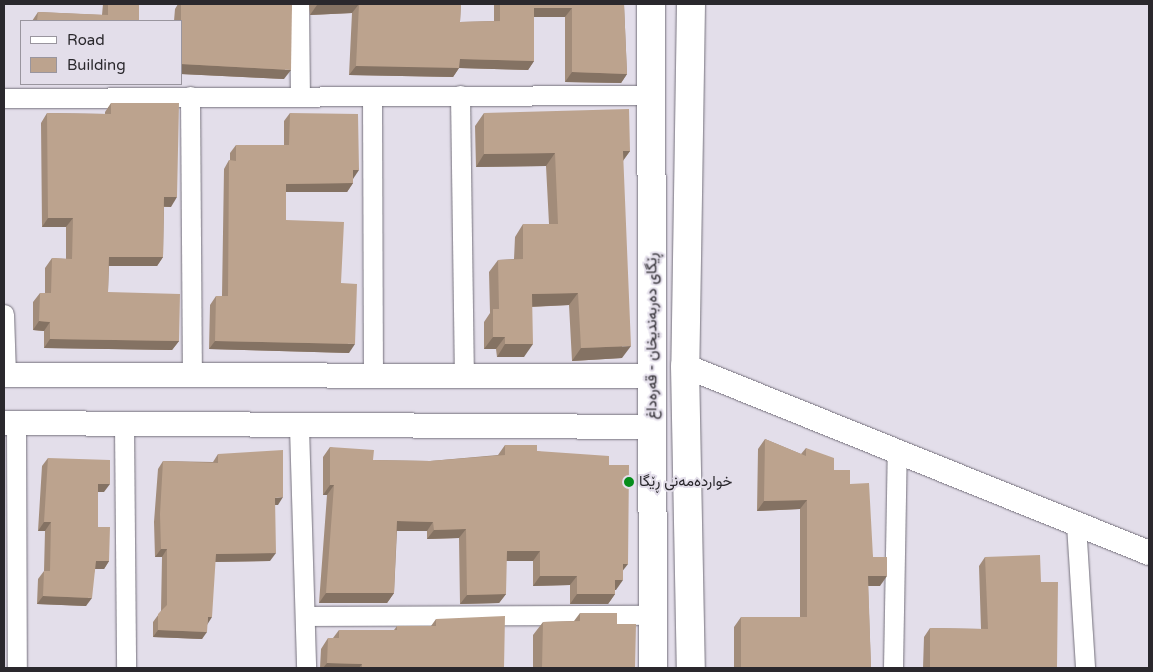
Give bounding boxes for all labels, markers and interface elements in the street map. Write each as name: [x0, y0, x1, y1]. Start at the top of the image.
legend: [20, 20, 182, 85]
text: Road: [67, 31, 105, 49]
text: Building: [67, 56, 126, 74]
street label: ڕێگای دەربەندیخان - قەرەداغ: [643, 253, 661, 419]
place label: خواردەمەنی ڕێگا: [639, 473, 732, 491]
marker: خواردەمەنی ڕێگا: [623, 476, 635, 488]

